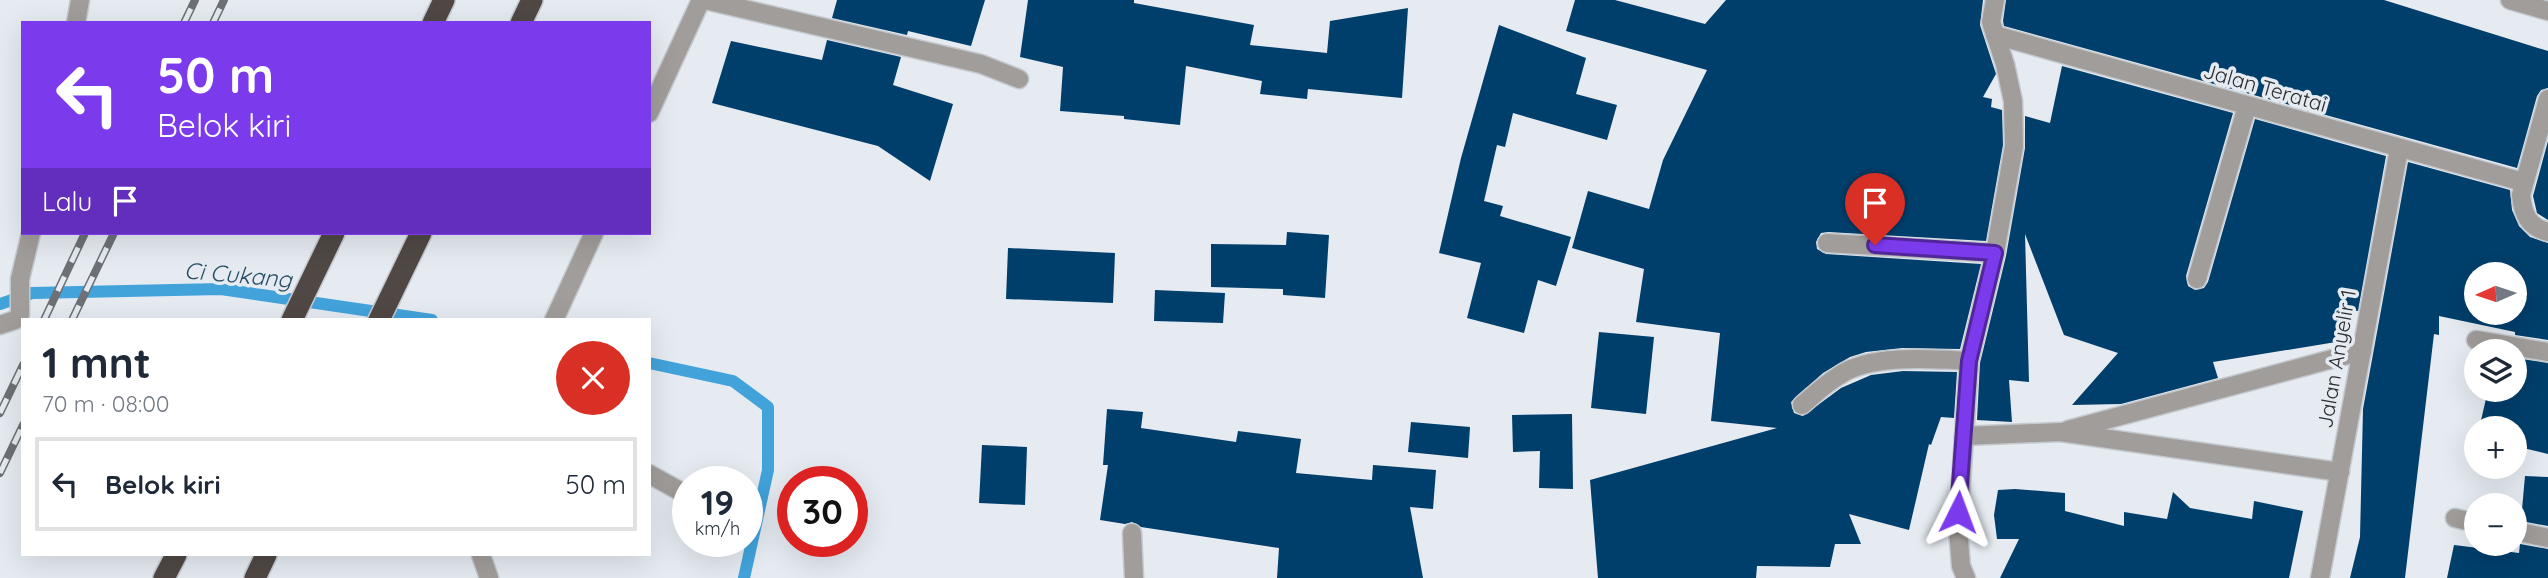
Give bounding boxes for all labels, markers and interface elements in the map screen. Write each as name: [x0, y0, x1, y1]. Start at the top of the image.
text: 50 m: [157, 44, 274, 105]
icon: left: [42, 49, 133, 140]
street label: Jalan Teratai: [2201, 57, 2330, 117]
text: Belok kiri: [157, 105, 291, 145]
pin: [1845, 173, 1905, 245]
icon: arrive: [106, 182, 144, 220]
icon: arrive: [1856, 184, 1894, 222]
text: Lalu: [42, 185, 92, 218]
water label: Ci Cukang: [183, 255, 295, 294]
north arrow: [2464, 262, 2527, 326]
map controls: [2464, 262, 2527, 556]
street label: Jalan Anyelir 1: [2311, 287, 2361, 430]
text: 1 mnt: [42, 336, 151, 389]
button: layers: [2464, 339, 2527, 402]
button: close: [556, 341, 630, 415]
text: 70 m · 08:00: [42, 389, 170, 418]
button: +: [2464, 416, 2527, 479]
icon: left: [46, 465, 84, 503]
speed limit sign: 30: [777, 466, 868, 557]
text: Belok kiri: [105, 468, 221, 501]
text: 50 m: [566, 468, 626, 501]
position arrow: [1921, 475, 1995, 549]
text: 19: [701, 480, 734, 524]
button: −: [2464, 493, 2527, 556]
text: km/h: [695, 517, 740, 540]

